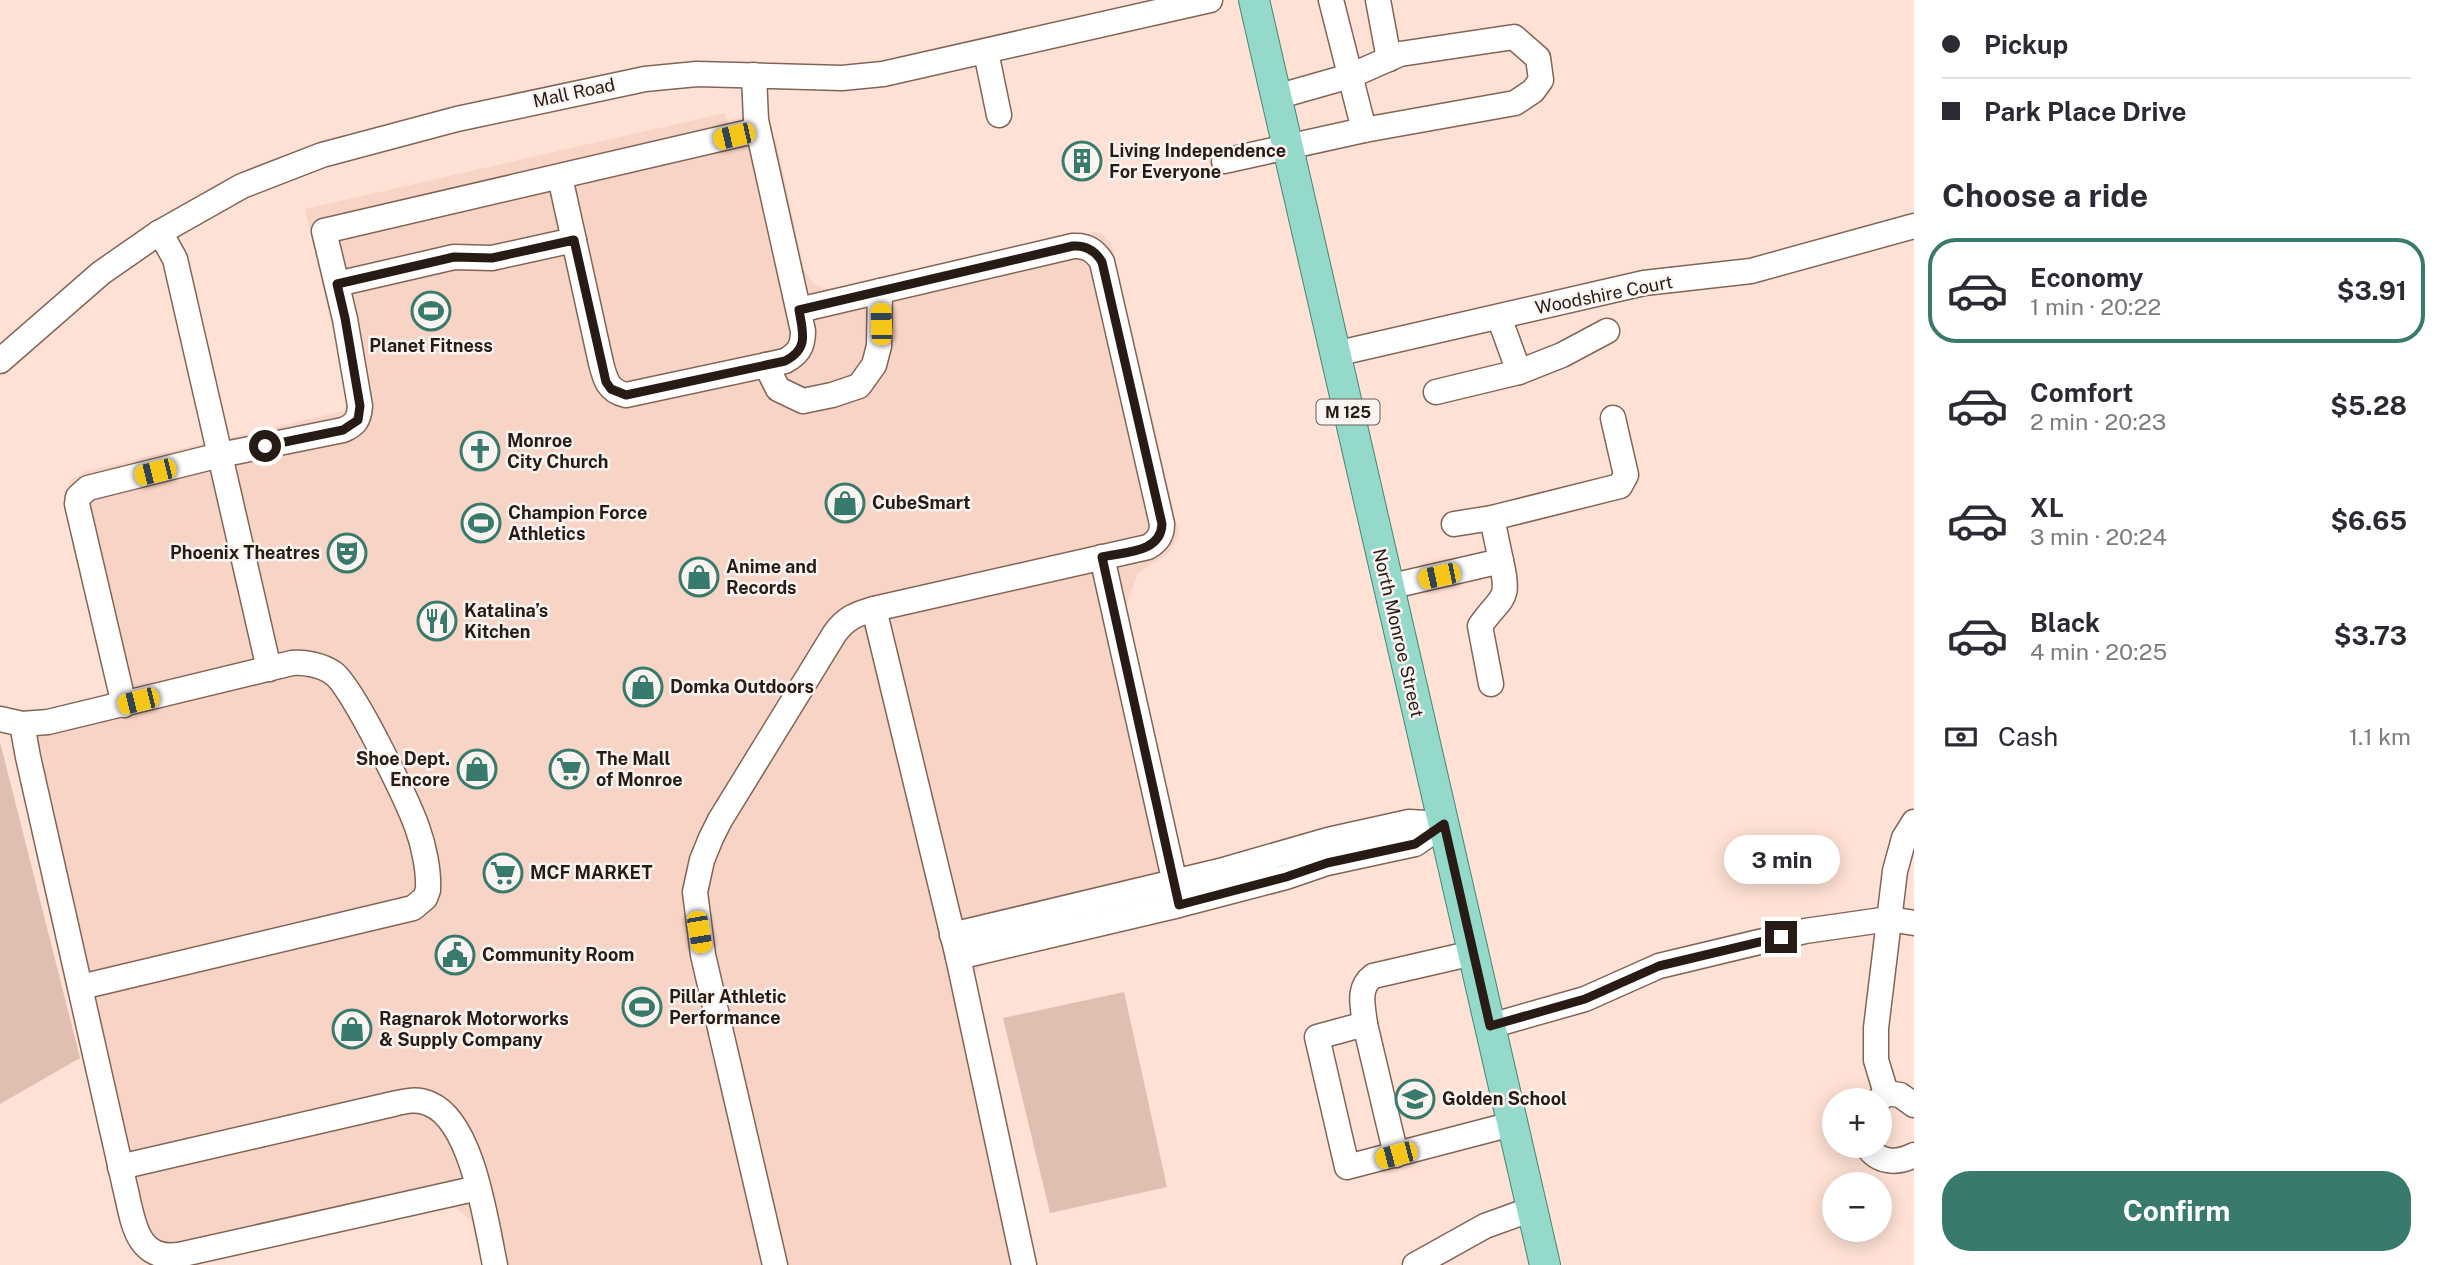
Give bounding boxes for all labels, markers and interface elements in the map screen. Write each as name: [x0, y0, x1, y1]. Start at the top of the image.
text: Pickup: [1984, 29, 2068, 60]
street label: Mall Road: [531, 74, 617, 111]
text: Park Place Drive: [1984, 96, 2187, 127]
car: [712, 121, 757, 151]
building icon: Living Independence For Everyone: [1061, 140, 1103, 182]
place label: Living Independence For Everyone: [1109, 140, 1286, 182]
text: Choose a ride: [1942, 177, 2148, 214]
icon: car: [1946, 259, 2009, 322]
text: Economy: [2030, 262, 2143, 293]
street label: Woodshire Court: [1533, 271, 1674, 318]
text: $3.91: [2337, 275, 2407, 306]
sports icon: Planet Fitness: [410, 290, 452, 332]
text: 1 min · 20:22: [2030, 293, 2161, 320]
car: [870, 303, 893, 345]
place label: Planet Fitness: [369, 335, 493, 356]
icon: car: [1946, 374, 2009, 437]
text: Comfort: [2030, 377, 2133, 408]
text: $5.28: [2330, 390, 2407, 421]
road number: M 125: [1316, 400, 1380, 424]
text: 2 min · 20:23: [2030, 408, 2166, 435]
route start: [249, 430, 281, 462]
church icon: Monroe City Church: [459, 430, 501, 472]
place label: Monroe City Church: [507, 430, 609, 472]
car: [133, 457, 178, 487]
shop icon: CubeSmart: [824, 482, 866, 524]
icon: car: [1946, 489, 2009, 552]
place label: CubeSmart: [872, 492, 971, 513]
text: XL: [2030, 492, 2064, 523]
sports icon: Champion Force Athletics: [460, 502, 502, 544]
place label: Champion Force Athletics: [508, 502, 647, 544]
text: $6.65: [2330, 505, 2407, 536]
text: 3 min · 20:24: [2030, 523, 2167, 550]
theatre icon: Phoenix Theatres: [326, 532, 368, 574]
place label: Phoenix Theatres: [170, 542, 320, 563]
street label: North Monroe Street: [1369, 546, 1428, 719]
shop icon: Anime and Records: [678, 556, 720, 598]
place label: Anime and Records: [726, 556, 817, 598]
car: [1417, 561, 1462, 591]
restaurant icon: Katalina’s Kitchen: [416, 600, 458, 642]
place label: Katalina’s Kitchen: [464, 600, 548, 642]
icon: car: [1946, 604, 2009, 667]
text: Black: [2030, 607, 2100, 638]
text: $3.73: [2334, 620, 2407, 651]
text: 4 min · 20:25: [2030, 638, 2167, 665]
shop icon: Domka Outdoors: [622, 666, 664, 708]
place label: Domka Outdoors: [670, 676, 814, 697]
car: [116, 686, 161, 716]
icon: cash: [1942, 718, 1980, 756]
text: Cash: [1998, 721, 2058, 752]
text: 1.1 km: [2349, 723, 2411, 750]
place label: Shoe Dept. Encore: [356, 748, 450, 790]
shop icon: Shoe Dept. Encore: [456, 748, 498, 790]
supermarket icon: The Mall of Monroe: [548, 748, 590, 790]
place label: The Mall of Monroe: [596, 748, 683, 790]
callout: 3 min: [1723, 836, 1839, 884]
text: 3 min: [1752, 846, 1812, 873]
supermarket icon: MCF MARKET: [482, 852, 524, 894]
place label: MCF MARKET: [530, 862, 653, 883]
car: [686, 909, 713, 955]
route end: [1765, 921, 1797, 953]
public building icon: Community Room: [434, 934, 476, 976]
place label: Community Room: [482, 944, 634, 965]
sports icon: Pillar Athletic Performance: [621, 986, 663, 1028]
place label: Pillar Athletic Performance: [669, 986, 787, 1028]
shop icon: Ragnarok Motorworks & Supply Company: [331, 1008, 373, 1050]
place label: Ragnarok Motorworks & Supply Company: [379, 1008, 569, 1050]
school or university icon: Golden School: [1394, 1078, 1436, 1120]
place label: Golden School: [1442, 1088, 1567, 1109]
map controls: [1822, 1088, 1892, 1242]
button: +: [1822, 1088, 1892, 1158]
car: [1373, 1139, 1420, 1171]
button: Confirm: [1942, 1171, 2411, 1251]
button: −: [1822, 1172, 1892, 1242]

